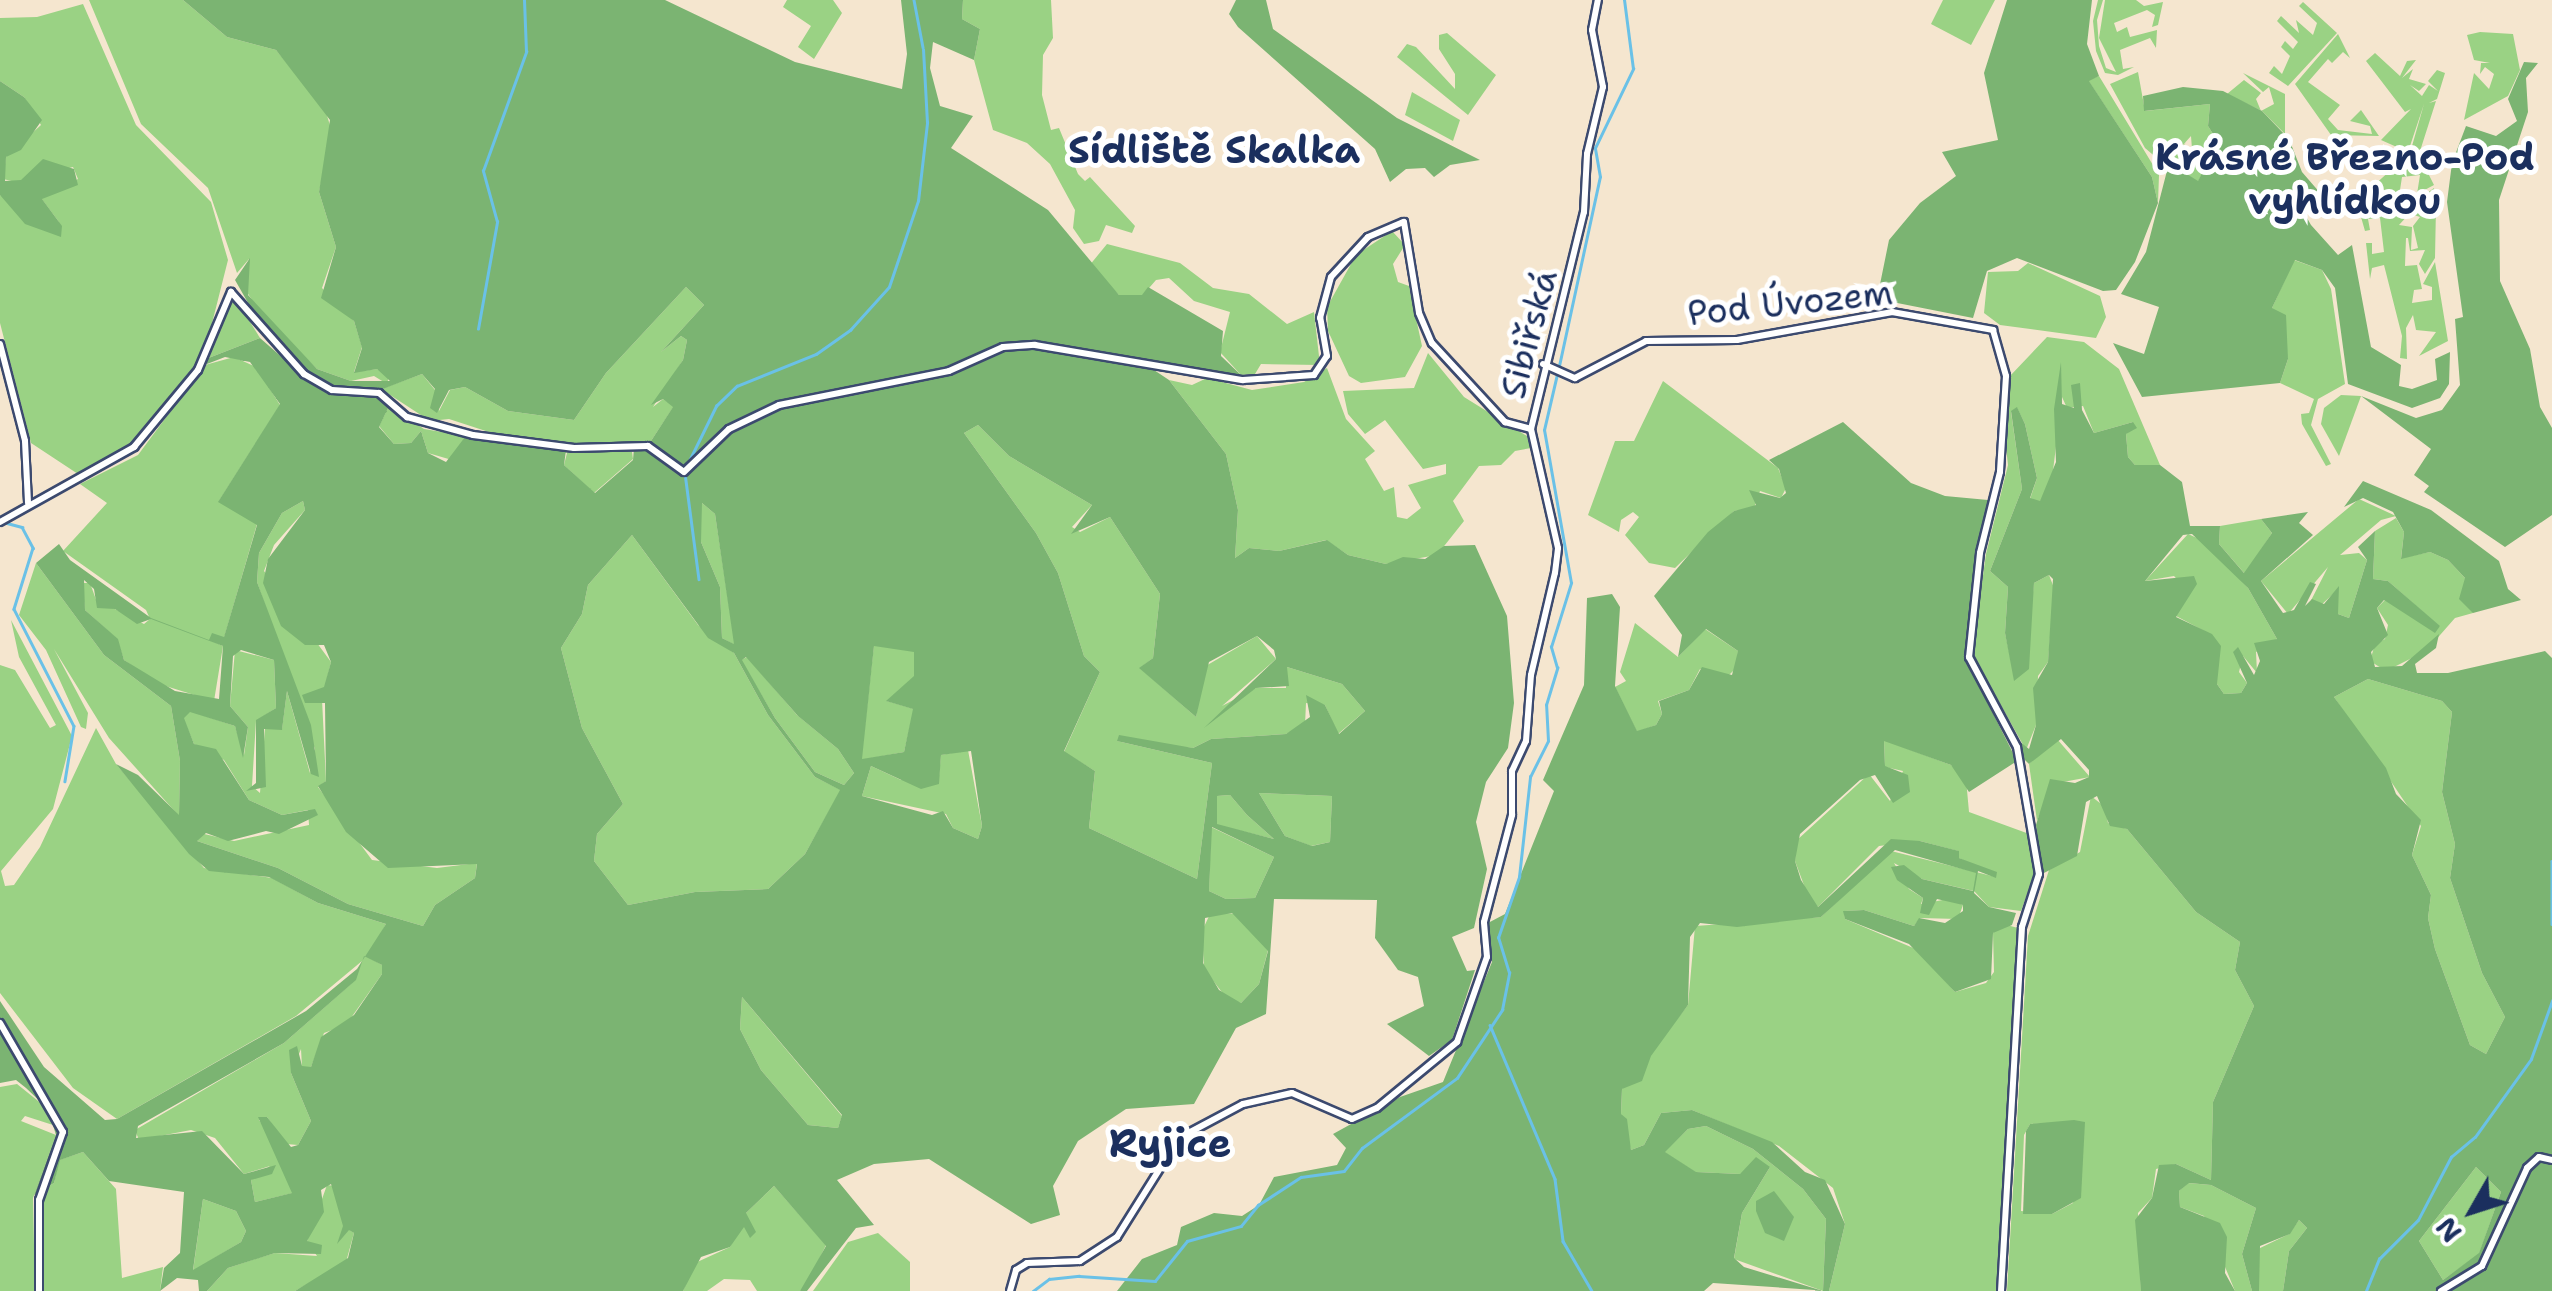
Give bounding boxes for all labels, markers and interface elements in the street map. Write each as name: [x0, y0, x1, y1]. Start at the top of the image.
district label: Sídliště Skalka: [1068, 127, 1360, 173]
district label: Krásné Březno-Pod vyhlídkou: [2155, 134, 2535, 223]
street label: Sibiřská: [1492, 265, 1566, 403]
street label: Pod Úvozem: [1685, 271, 1895, 335]
district label: Ryjice: [1109, 1119, 1231, 1167]
north arrow: [2422, 1161, 2522, 1261]
text: N: [2427, 1209, 2470, 1250]

